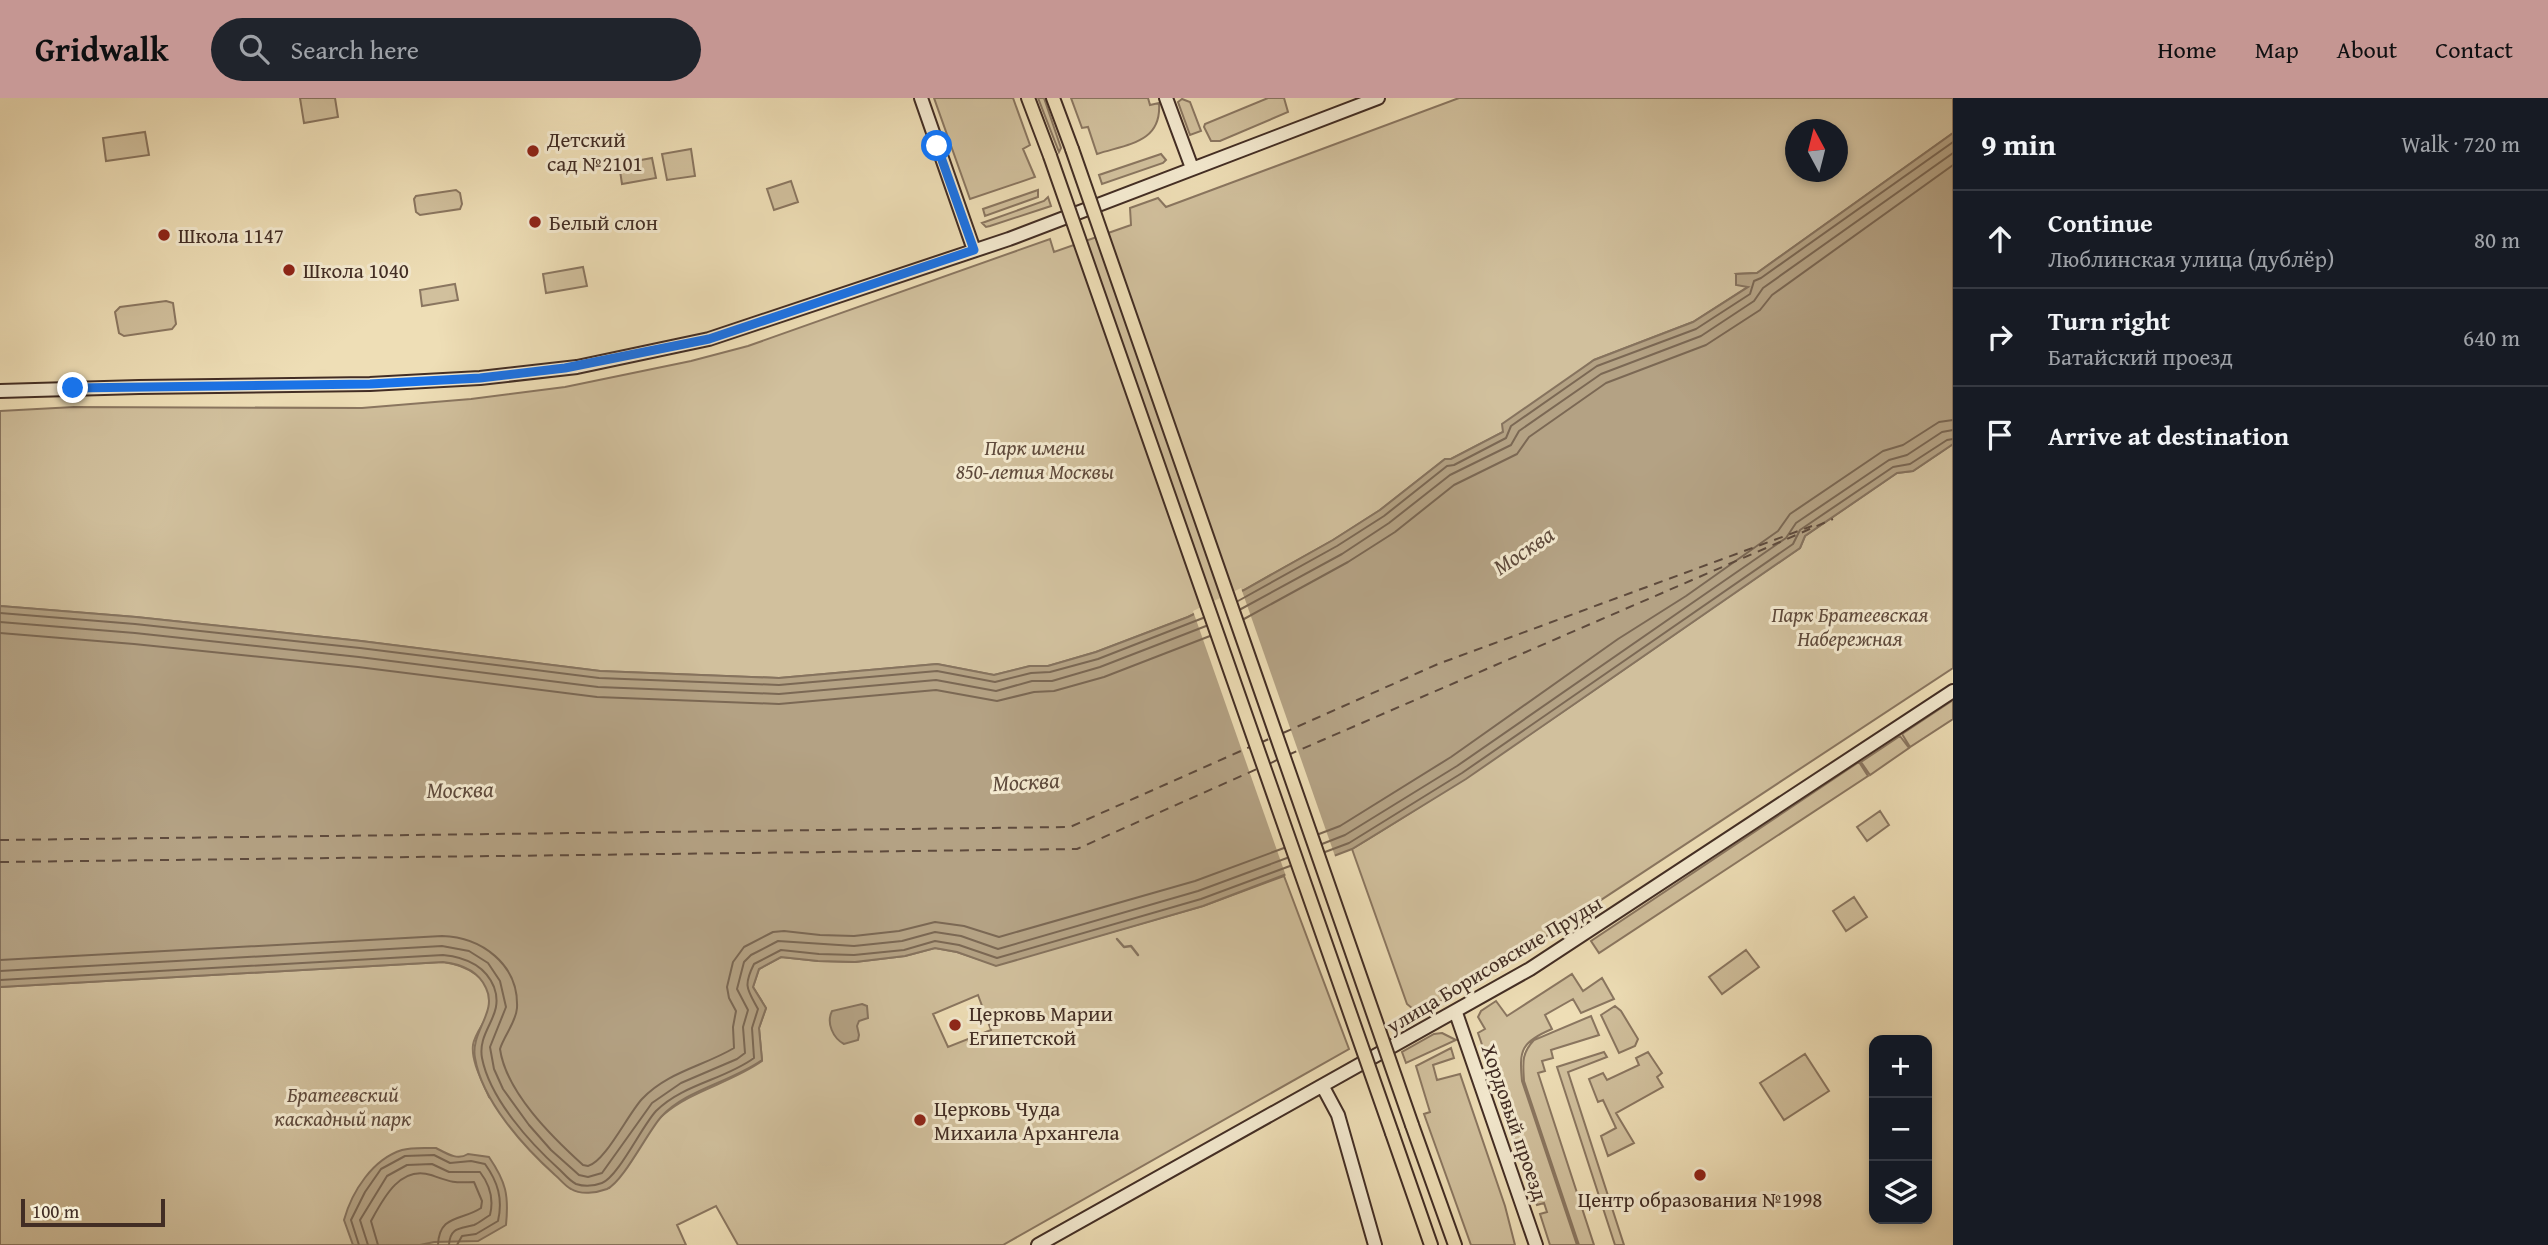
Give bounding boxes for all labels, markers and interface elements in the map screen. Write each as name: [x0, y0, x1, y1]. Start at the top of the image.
search box: [211, 18, 701, 81]
text: Gridwalk: [35, 25, 169, 73]
icon: search: [235, 30, 273, 68]
text: Search here: [291, 30, 419, 69]
text: Home: [2158, 32, 2217, 67]
text: Map: [2255, 32, 2299, 67]
text: About: [2337, 32, 2397, 67]
text: Contact: [2435, 32, 2513, 67]
north arrow: [1785, 119, 1848, 182]
text: 9 min: [1981, 122, 2056, 166]
place label: Детский сад №2101: [546, 124, 643, 179]
text: Walk · 720 m: [2401, 127, 2520, 160]
route start: [921, 130, 952, 161]
marker: Детский сад №2101: [525, 143, 541, 159]
text: Continue: [2048, 203, 2153, 242]
place label: Белый слон: [549, 207, 658, 238]
marker: Белый слон: [527, 214, 543, 230]
place label: Школа 1147: [178, 220, 284, 251]
icon: ahead: [1981, 220, 2019, 258]
text: 80 m: [2474, 223, 2520, 256]
marker: Школа 1147: [156, 227, 172, 243]
text: Люблинская улица (дублёр): [2048, 242, 2334, 275]
place label: Школа 1040: [303, 255, 409, 286]
marker: Школа 1040: [281, 262, 297, 278]
text: Turn right: [2048, 301, 2170, 340]
icon: right: [1981, 318, 2019, 356]
text: 640 m: [2463, 321, 2520, 354]
text: Батайский проезд: [2048, 340, 2233, 373]
route end: [57, 372, 88, 403]
icon: arrive: [1981, 416, 2019, 454]
text: Arrive at destination: [2048, 416, 2289, 455]
park label: Парк имени 850-летия Москвы: [956, 432, 1114, 487]
water label: Москва: [1486, 517, 1560, 583]
park label: Парк Братеевская Набережная: [1771, 599, 1929, 654]
water label: Москва: [991, 763, 1061, 799]
water label: Москва: [426, 772, 494, 806]
street label: улица Борисовские Пруды: [1379, 887, 1608, 1041]
place label: Церковь Марии Египетской: [969, 998, 1113, 1053]
marker: Церковь Марии Египетской: [947, 1017, 963, 1033]
map controls: [1869, 1035, 1932, 1224]
button: +: [1869, 1035, 1932, 1098]
street label: Хордовый проезд: [1474, 1040, 1556, 1205]
park label: Братеевский каскадный парк: [275, 1079, 412, 1134]
place label: Церковь Чуда Михаила Архангела: [934, 1093, 1120, 1148]
button: −: [1869, 1098, 1932, 1161]
marker: Церковь Чуда Михаила Архангела: [912, 1112, 928, 1128]
button: layers: [1869, 1161, 1932, 1224]
marker: Центр образования №1998: [1692, 1167, 1708, 1183]
place label: Центр образования №1998: [1578, 1184, 1822, 1215]
scale bar: [21, 1196, 164, 1228]
text: 100 m: [32, 1197, 79, 1225]

